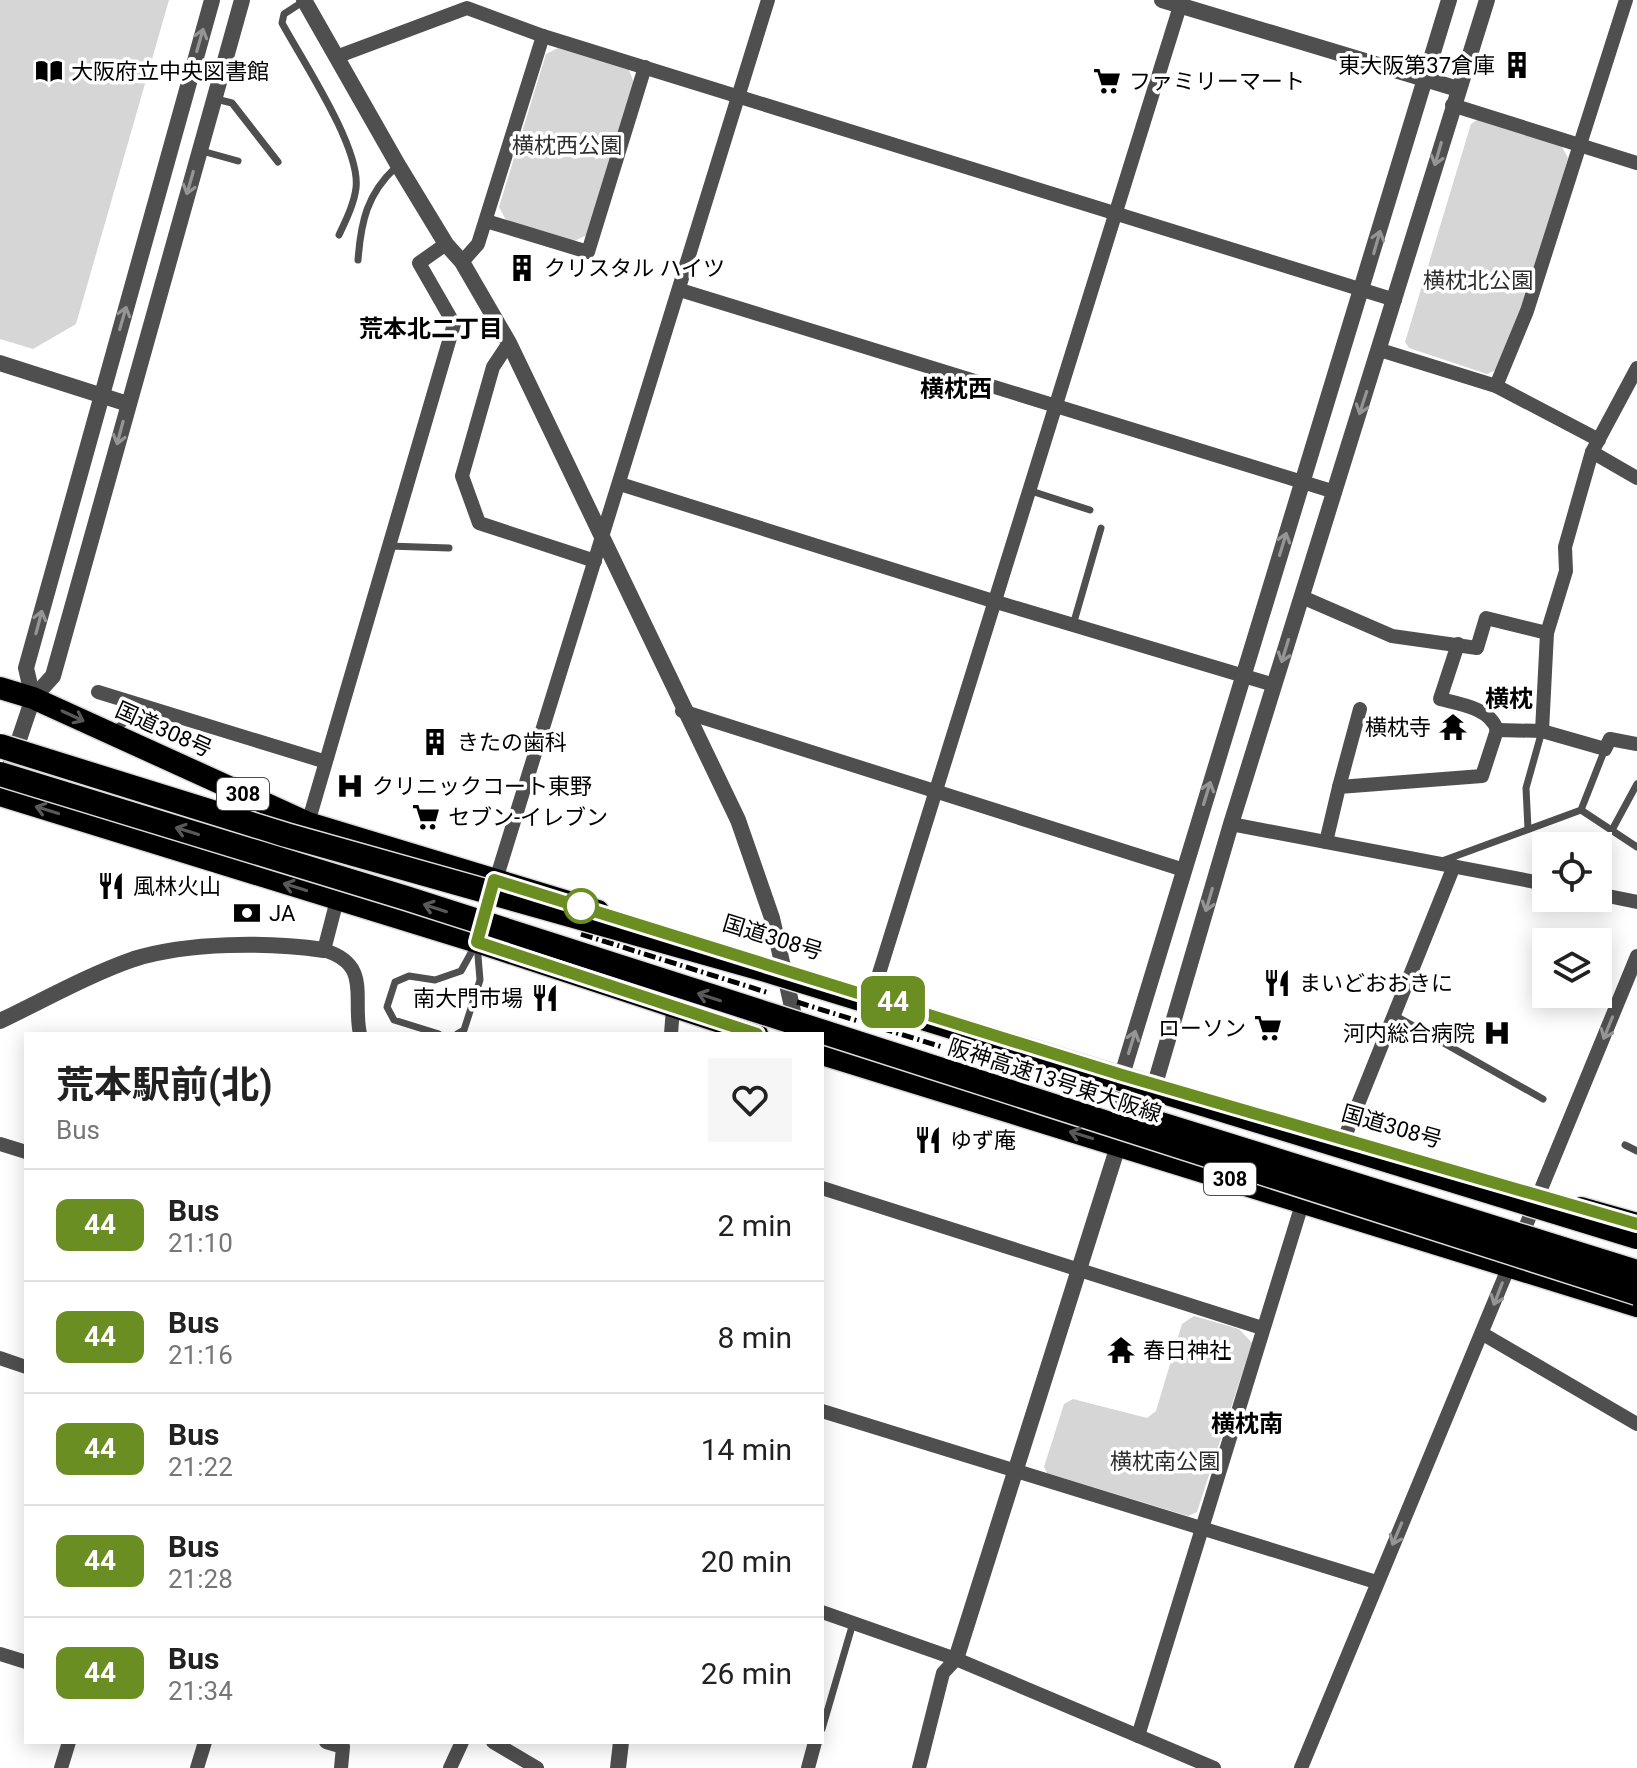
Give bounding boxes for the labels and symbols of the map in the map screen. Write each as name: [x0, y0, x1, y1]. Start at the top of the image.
one-way arrow: [193, 28, 208, 54]
building icon: 東大阪第37倉庫: [1502, 50, 1532, 80]
place label: 東大阪第37倉庫: [1338, 53, 1495, 78]
library icon: 大阪府立中央図書館: [34, 56, 64, 86]
place label: 大阪府立中央図書館: [71, 59, 269, 84]
supermarket icon: ファミリーマート: [1092, 66, 1122, 96]
place label: ファミリーマート: [1129, 69, 1305, 94]
park label: 横枕西公園: [512, 133, 622, 158]
one-way arrow: [1430, 141, 1445, 167]
one-way arrow: [182, 169, 197, 195]
one-way arrow: [1370, 230, 1385, 256]
building icon: クリスタル ハイツ: [507, 253, 537, 283]
place label: クリスタル ハイツ: [544, 256, 725, 281]
park label: 横枕北公園: [1423, 268, 1533, 293]
one-way arrow: [116, 305, 131, 331]
district label: 荒本北二丁目: [359, 315, 503, 343]
district label: 横枕西: [920, 375, 992, 403]
one-way arrow: [1355, 390, 1370, 416]
one-way arrow: [111, 420, 126, 446]
one-way arrow: [1277, 532, 1291, 557]
one-way arrow: [32, 610, 47, 636]
one-way arrow: [1277, 638, 1292, 664]
district label: 横枕: [1485, 685, 1533, 713]
street label: 国道308号: [112, 697, 216, 762]
one-way arrow: [60, 709, 84, 724]
temple icon: 横枕寺: [1438, 712, 1468, 742]
place label: 横枕寺: [1365, 715, 1431, 740]
building icon: きたの歯科: [420, 727, 450, 757]
place label: きたの歯科: [457, 730, 567, 755]
hospital icon: クリニックコート東野: [335, 771, 365, 801]
place label: クリニックコート東野: [372, 774, 592, 799]
road number: 308: [217, 778, 269, 810]
one-way arrow: [1200, 780, 1215, 806]
one-way arrow: [34, 802, 60, 817]
supermarket icon: セブン-イレブン: [411, 802, 441, 832]
place label: セブン-イレブン: [448, 805, 608, 830]
one-way arrow: [175, 823, 200, 837]
restaurant icon: 風林火山: [96, 871, 126, 901]
place label: 風林火山: [133, 874, 221, 899]
one-way arrow: [283, 879, 308, 893]
one-way arrow: [1201, 886, 1216, 912]
unlabelled marker: [564, 889, 598, 923]
bank icon: JA: [232, 898, 262, 928]
one-way arrow: [423, 899, 448, 914]
place label: JA: [269, 901, 296, 926]
street label: 国道308号: [720, 910, 826, 965]
restaurant icon: まいどおおきに: [1262, 968, 1292, 998]
place label: まいどおおきに: [1299, 971, 1453, 996]
line badge: 44: [857, 976, 929, 1028]
restaurant icon: 南大門市場: [530, 983, 560, 1013]
place label: 南大門市場: [413, 986, 523, 1011]
one-way arrow: [697, 988, 722, 1003]
supermarket icon: ローソン: [1253, 1013, 1283, 1043]
one-way arrow: [1599, 1015, 1614, 1040]
place label: ローソン: [1158, 1016, 1246, 1041]
hospital icon: 河内総合病院: [1482, 1018, 1512, 1048]
place label: 河内総合病院: [1343, 1021, 1475, 1046]
one-way arrow: [1125, 1029, 1140, 1055]
street label: 阪神高速13号東大阪線: [945, 1034, 1165, 1127]
street label: 国道308号: [1339, 1100, 1445, 1153]
restaurant icon: ゆず庵: [913, 1125, 943, 1155]
one-way arrow: [1068, 1126, 1093, 1141]
place label: ゆず庵: [950, 1128, 1016, 1153]
road number: 308: [1204, 1163, 1256, 1195]
one-way arrow: [1490, 1281, 1504, 1306]
temple icon: 春日神社: [1106, 1335, 1136, 1365]
place label: 春日神社: [1143, 1338, 1231, 1363]
district label: 横枕南: [1211, 1410, 1283, 1438]
park label: 横枕南公園: [1110, 1449, 1220, 1474]
one-way arrow: [1389, 1521, 1404, 1546]

